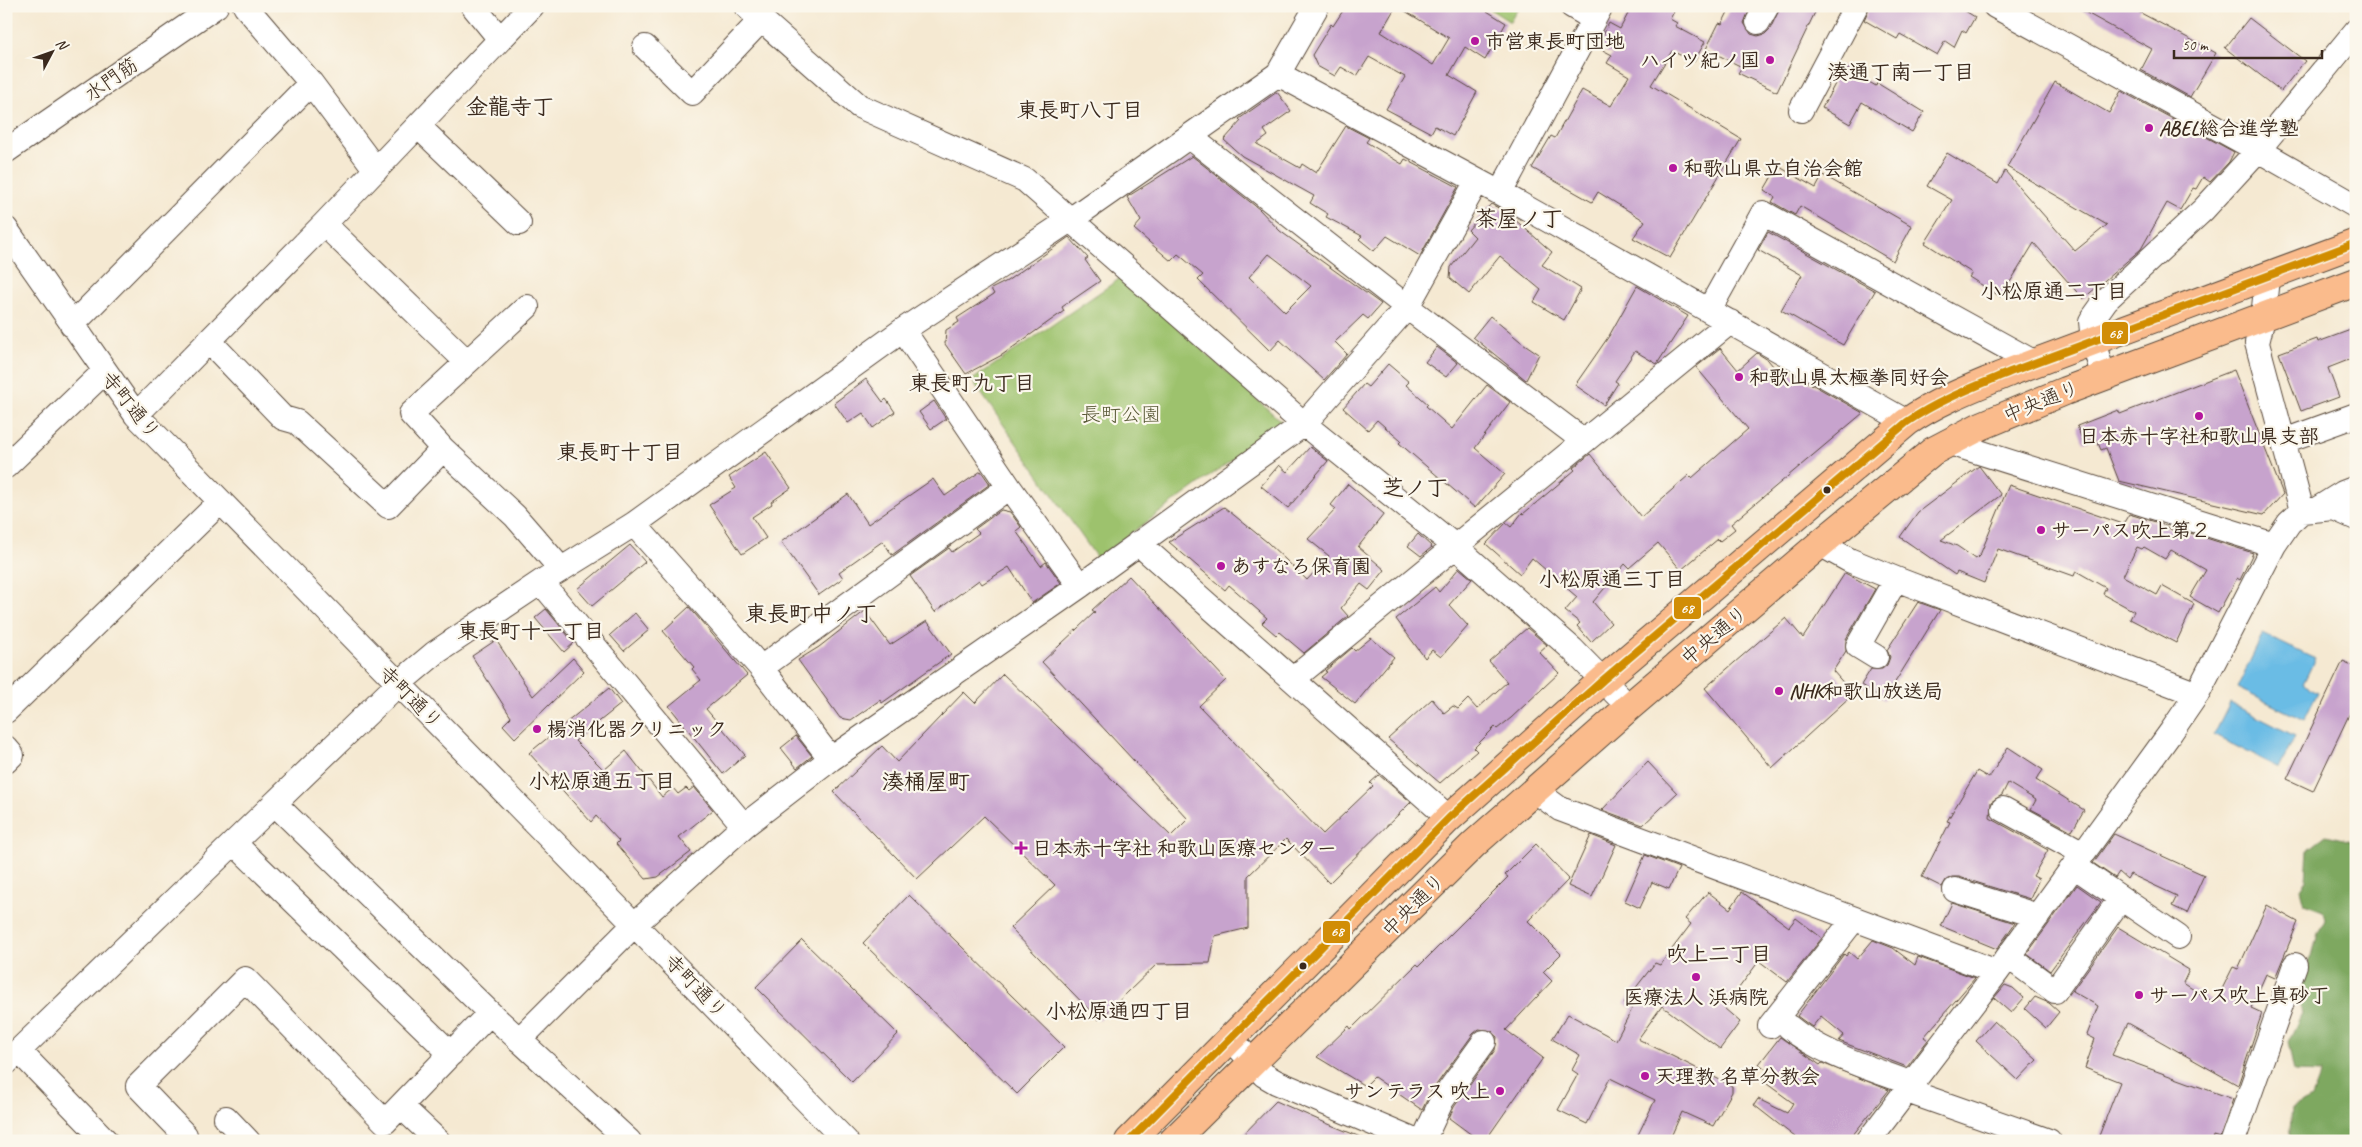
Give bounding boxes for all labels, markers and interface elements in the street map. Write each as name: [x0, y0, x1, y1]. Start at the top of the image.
north arrow: [28, 28, 78, 78]
scale bar: [2174, 28, 2322, 60]
place label: 市営東長町団地: [1485, 29, 1625, 54]
text: N: [52, 35, 72, 54]
marker: 市営東長町団地: [1469, 35, 1481, 47]
text: 50 m: [2182, 36, 2209, 55]
place label: ハイツ紀ノ国: [1640, 48, 1760, 73]
street label: 水門筋: [80, 52, 143, 107]
marker: ハイツ紀ノ国: [1764, 54, 1776, 66]
district label: 湊通丁南一丁目: [1828, 59, 1975, 85]
district label: 金龍寺丁: [466, 93, 554, 121]
district label: 東長町八丁目: [1017, 97, 1143, 123]
place label: ABEL総合進学塾: [2159, 116, 2299, 141]
marker: ABEL総合進学塾: [2143, 122, 2155, 134]
place label: 和歌山県立自治会館: [1683, 156, 1863, 181]
marker: 和歌山県立自治会館: [1667, 162, 1679, 174]
district label: 茶屋ノ丁: [1475, 205, 1563, 233]
district label: 小松原通二丁目: [1981, 278, 2128, 304]
line badge: 68: [2101, 321, 2129, 345]
text: 68: [2109, 325, 2123, 342]
place label: 和歌山県太極拳同好会: [1749, 365, 1949, 390]
street label: 寺町通り: [96, 366, 165, 444]
district label: 東長町九丁目: [909, 370, 1035, 396]
marker: 和歌山県太極拳同好会: [1733, 371, 1745, 383]
street label: 中央通り: [1999, 375, 2083, 428]
park label: 長町公園: [1081, 402, 1161, 427]
marker: 日本赤十字社和歌山県支部: [2193, 410, 2205, 422]
place label: 日本赤十字社和歌山県支部: [2079, 424, 2319, 449]
district label: 東長町十丁目: [557, 439, 683, 465]
district label: 芝ノ丁: [1382, 474, 1448, 502]
unlabelled marker: [1822, 485, 1832, 495]
place label: サーパス吹上第２: [2051, 518, 2211, 543]
marker: サーパス吹上第２: [2035, 524, 2047, 536]
place label: あすなろ保育園: [1231, 554, 1371, 579]
marker: あすなろ保育園: [1215, 560, 1227, 572]
district label: 小松原通三丁目: [1539, 566, 1686, 592]
line badge: 68: [1673, 596, 1702, 620]
district label: 東長町中ノ丁: [745, 600, 877, 628]
street label: 中央通り: [1676, 600, 1753, 671]
text: 68: [1681, 600, 1695, 617]
district label: 東長町十一丁目: [458, 618, 605, 644]
street label: 寺町通り: [374, 660, 448, 734]
place label: NHK和歌山放送局: [1789, 679, 1943, 704]
marker: NHK和歌山放送局: [1773, 685, 1785, 697]
place label: 楊消化器クリニック: [547, 717, 727, 742]
marker: 楊消化器クリニック: [531, 723, 543, 735]
district label: 小松原通五丁目: [529, 768, 676, 794]
district label: 湊桶屋町: [882, 768, 970, 796]
place label: 日本赤十字社 和歌山医療センター: [1032, 836, 1337, 861]
marker: 日本赤十字社 和歌山医療センター: [1014, 841, 1028, 855]
street label: 中央通り: [1376, 868, 1450, 942]
line badge: 68: [1322, 920, 1351, 944]
text: 68: [1331, 923, 1345, 940]
district label: 吹上二丁目: [1667, 941, 1772, 967]
street label: 寺町通り: [659, 949, 732, 1024]
unlabelled marker: [1298, 961, 1308, 971]
marker: 医療法人 浜病院: [1690, 971, 1702, 983]
place label: サーパス吹上真砂丁: [2149, 983, 2329, 1008]
place label: 医療法人 浜病院: [1624, 985, 1768, 1010]
marker: サーパス吹上真砂丁: [2133, 989, 2145, 1001]
district label: 小松原通四丁目: [1046, 998, 1193, 1024]
place label: 天理教 名草分教会: [1655, 1064, 1820, 1089]
marker: 天理教 名草分教会: [1639, 1070, 1651, 1082]
place label: サンテラス 吹上: [1344, 1079, 1490, 1104]
marker: サンテラス 吹上: [1494, 1085, 1506, 1097]

